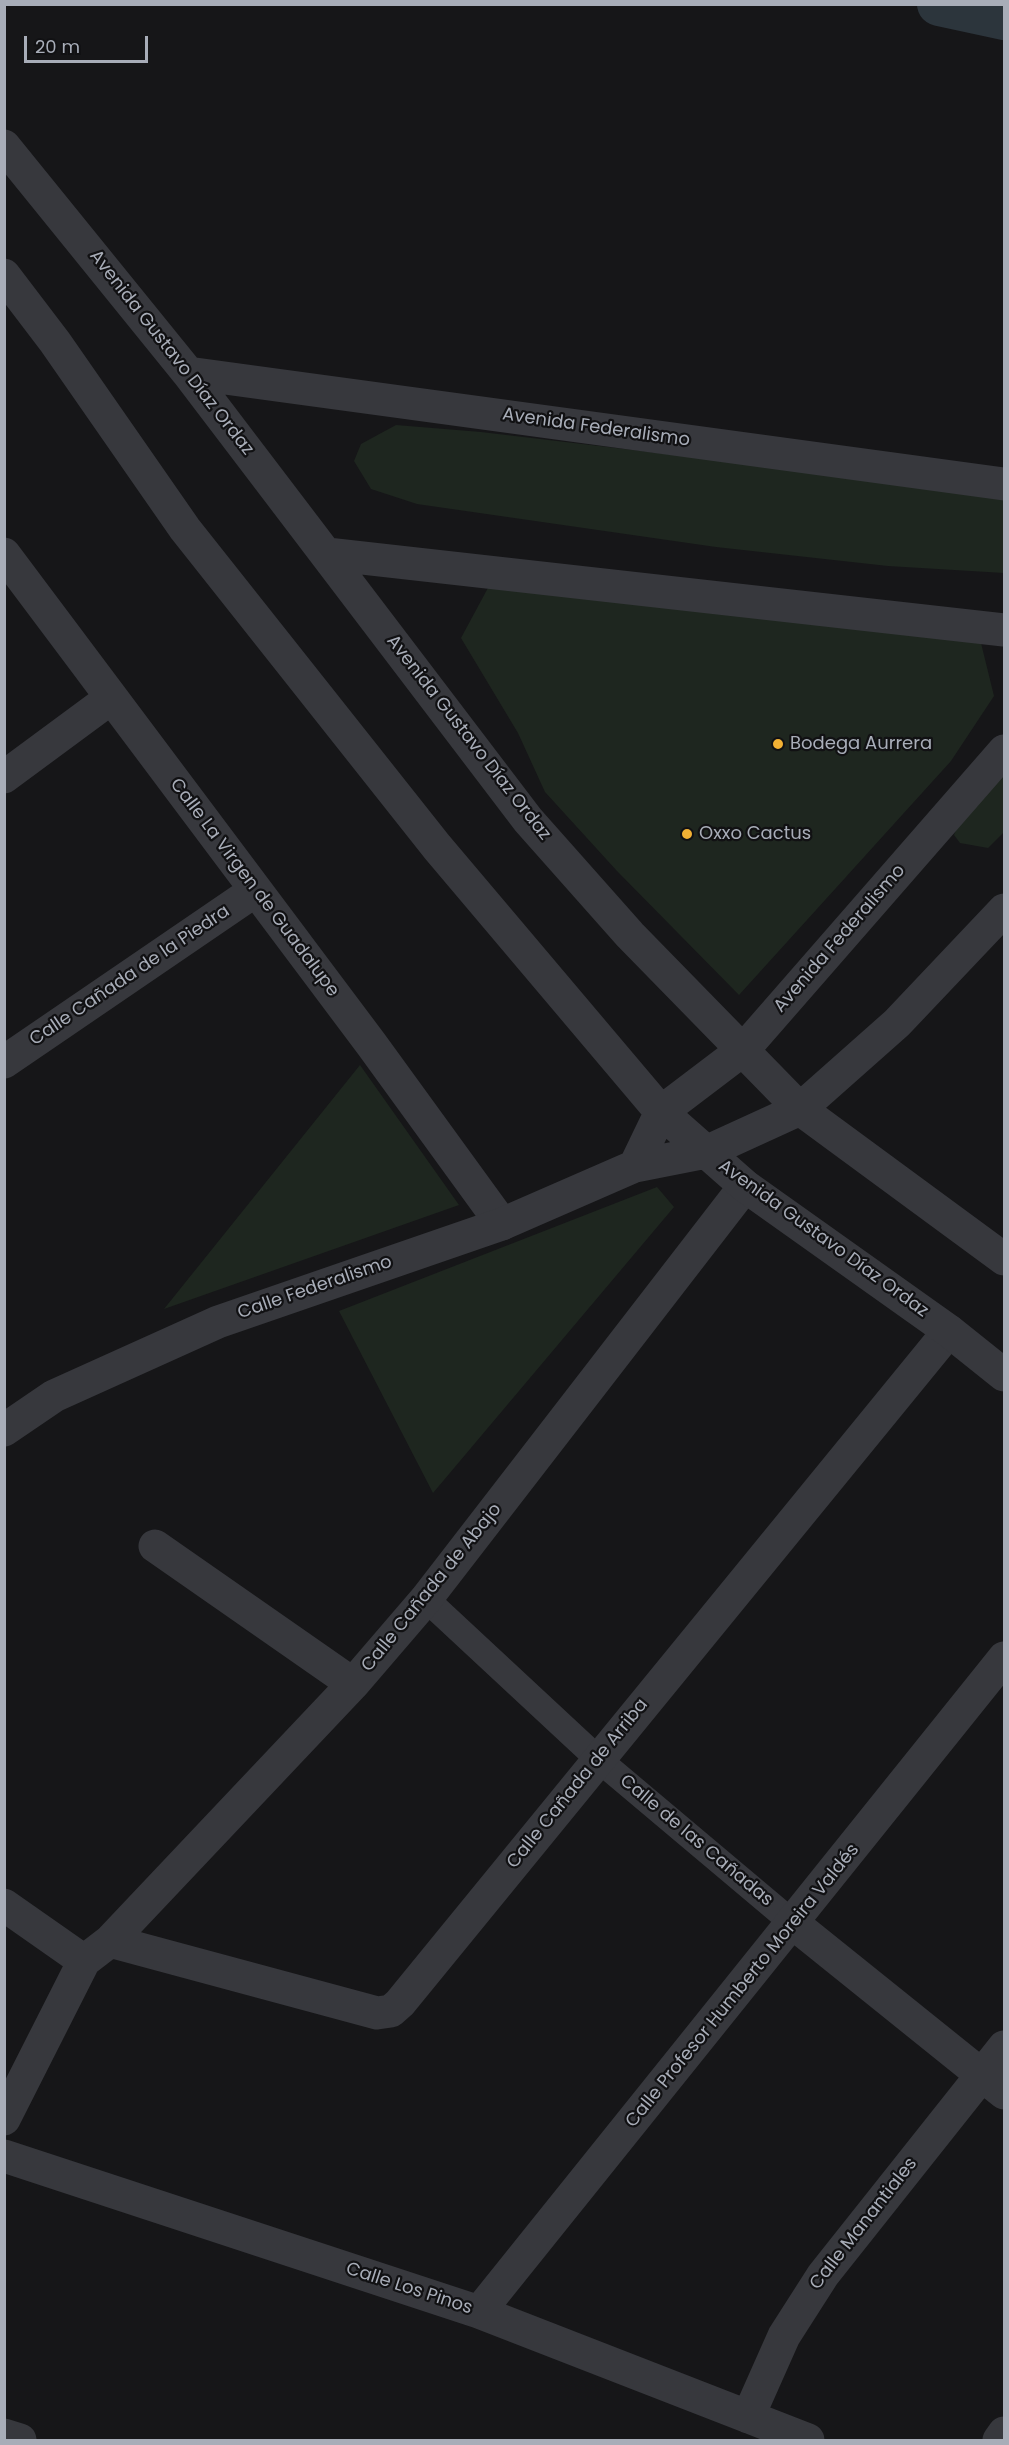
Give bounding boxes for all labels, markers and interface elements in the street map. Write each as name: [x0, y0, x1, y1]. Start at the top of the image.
scale bar: [27, 24, 152, 62]
text: 20 m: [35, 34, 80, 59]
street label: Avenida Gustavo Díaz Ordaz: [84, 246, 258, 460]
street label: Avenida Federalismo: [501, 404, 691, 452]
street label: Avenida Gustavo Díaz Ordaz: [381, 631, 555, 845]
place label: Bodega Aurrera: [790, 733, 932, 755]
marker: Bodega Aurrera: [771, 737, 785, 751]
street label: Calle La Virgen de Guadalupe: [165, 774, 343, 1002]
place label: Oxxo Cactus: [699, 823, 811, 845]
marker: Oxxo Cactus: [680, 827, 694, 841]
street label: Avenida Federalismo: [770, 861, 910, 1017]
street label: Calle Cañada de la Piedra: [26, 901, 234, 1051]
street label: Avenida Gustavo Díaz Ordaz: [714, 1156, 932, 1322]
street label: Calle Federalismo: [235, 1251, 395, 1325]
street label: Calle Cañada de Abajo: [357, 1499, 507, 1677]
street label: Calle Cañada de Arriba: [503, 1695, 653, 1873]
street label: Calle de las Cañadas: [615, 1771, 777, 1911]
street label: Calle Profesor Humberto Moreira Valdés: [622, 1840, 864, 2132]
street label: Calle Manantiales: [806, 2154, 922, 2294]
street label: Calle Los Pinos: [343, 2258, 475, 2320]

